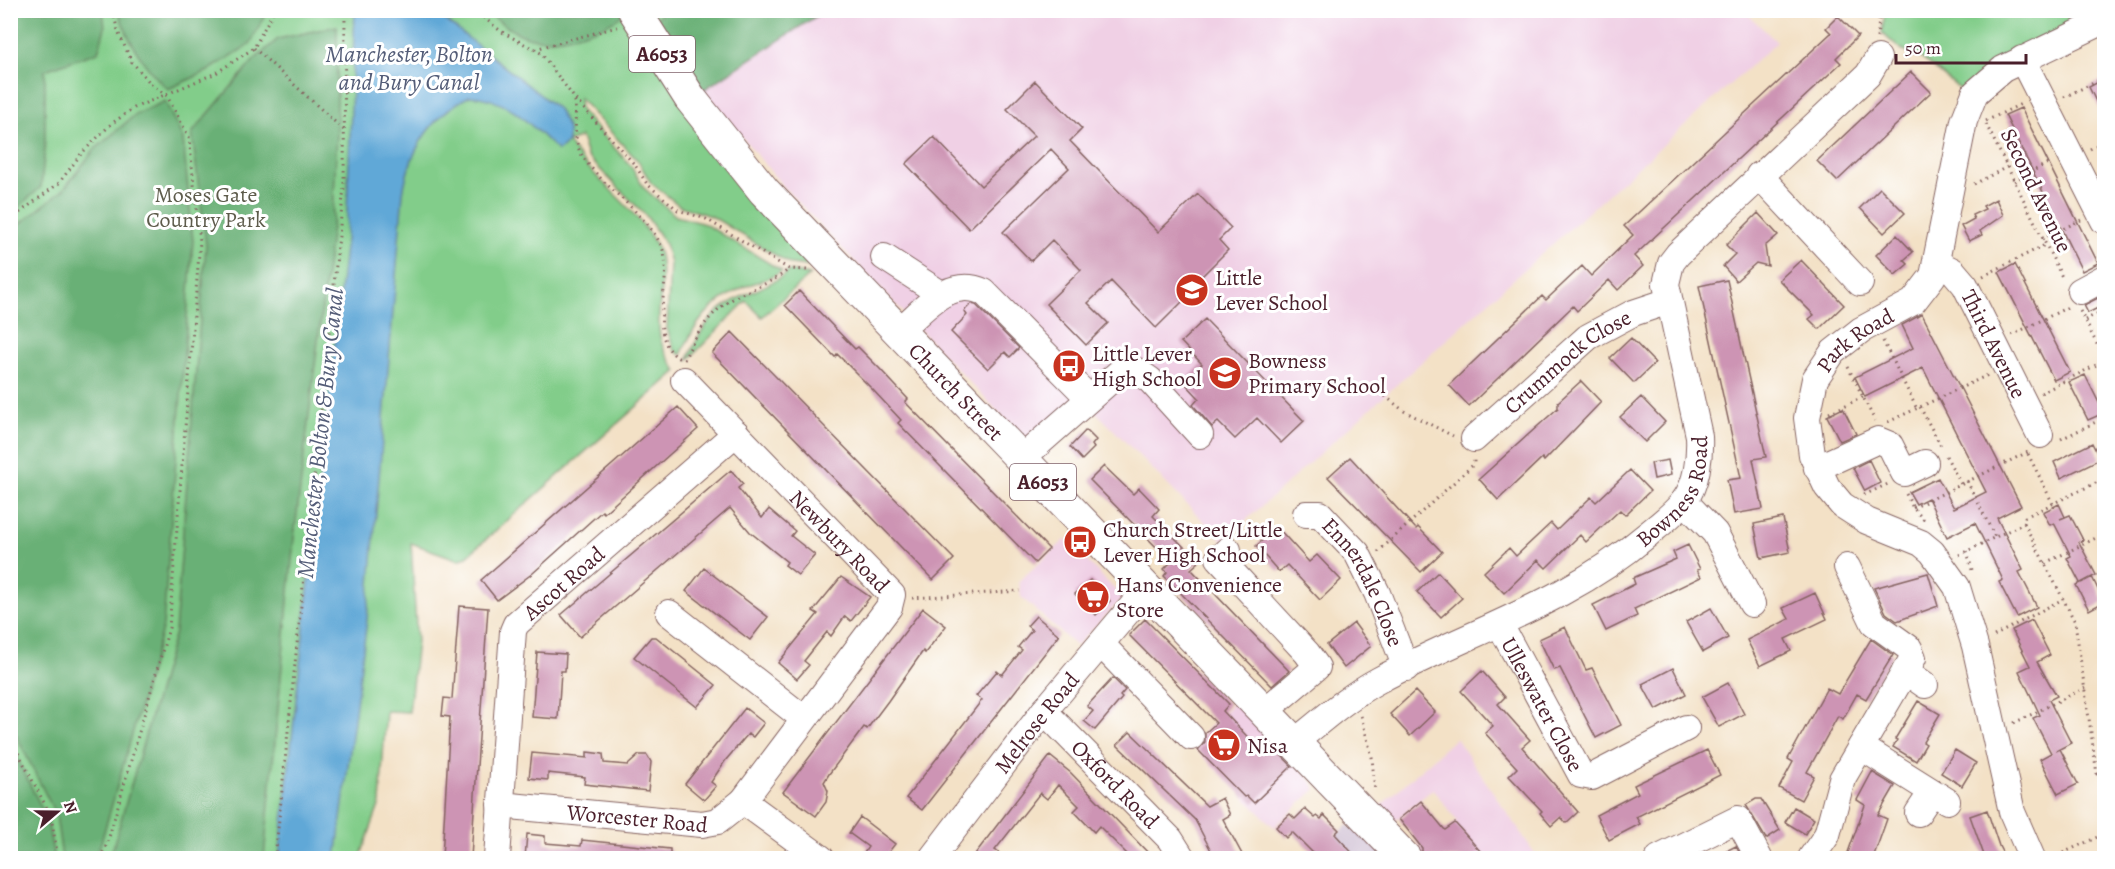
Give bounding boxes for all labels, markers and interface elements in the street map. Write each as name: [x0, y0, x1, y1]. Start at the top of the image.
scale bar: [1896, 27, 2026, 65]
road number: A6053: [629, 36, 695, 72]
text: 50 m: [1905, 36, 1941, 60]
water label: Manchester, Bolton and Bury Canal: [325, 38, 493, 98]
street label: Second Avenue: [1993, 123, 2079, 258]
park label: Moses Gate Country Park: [146, 180, 266, 235]
place label: Little Lever School: [1215, 263, 1328, 318]
school or university icon: Little Lever School: [1174, 272, 1210, 308]
street label: Third Avenue: [1954, 285, 2033, 404]
water label: Manchester, Bolton & Bury Canal: [289, 286, 351, 580]
street label: Park Road: [1810, 301, 1899, 379]
street label: Crummock Close: [1498, 303, 1636, 421]
street label: Church Street: [902, 336, 1010, 448]
place label: Little Lever High School: [1092, 339, 1201, 394]
place label: Bowness Primary School: [1248, 346, 1386, 401]
bus stop icon: Little Lever High School: [1051, 348, 1087, 384]
school or university icon: Bowness Primary School: [1207, 355, 1243, 391]
street label: Bowness Road: [1630, 436, 1715, 554]
road number: A6053: [1010, 464, 1076, 500]
street label: Newbury Road: [782, 484, 896, 600]
street label: Ennerdale Close: [1315, 511, 1410, 651]
place label: Church Street/Little Lever High School: [1103, 515, 1283, 570]
bus stop icon: Church Street/Little Lever High School: [1062, 524, 1098, 560]
street label: Ascot Road: [516, 540, 612, 628]
place label: Hans Convenience Store: [1116, 570, 1282, 625]
supermarket icon: Hans Convenience Store: [1075, 579, 1111, 615]
street label: Ulleswater Close: [1493, 632, 1590, 777]
street label: Melrose Road: [988, 666, 1087, 780]
supermarket icon: Nisa: [1206, 727, 1242, 763]
place label: Nisa: [1247, 731, 1289, 761]
street label: Oxford Road: [1064, 733, 1166, 836]
north arrow: [27, 782, 87, 842]
street label: Worcester Road: [564, 797, 709, 840]
text: N: [58, 798, 83, 817]

